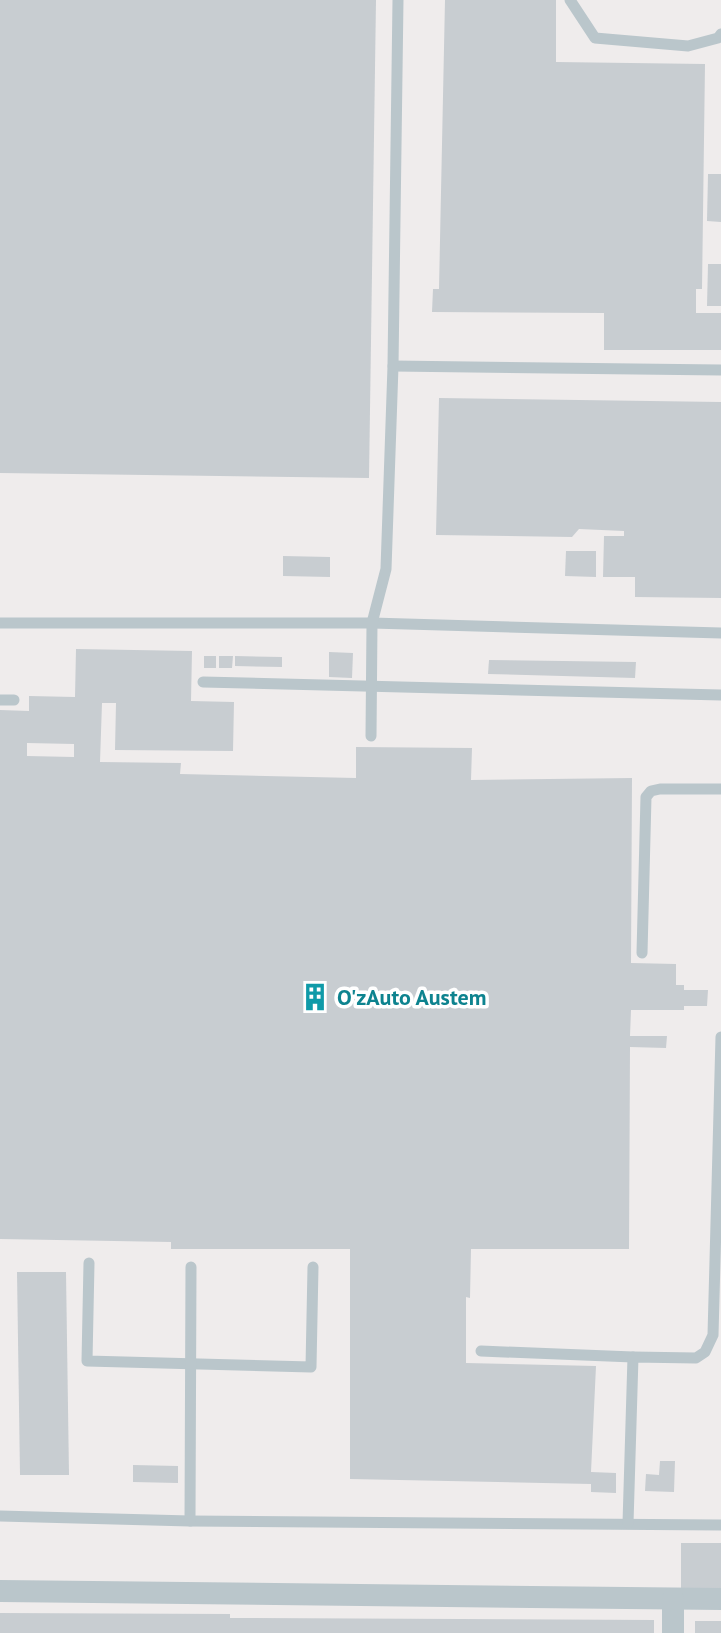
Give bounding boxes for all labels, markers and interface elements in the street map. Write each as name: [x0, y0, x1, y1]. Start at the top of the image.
building icon: O'zAuto Austem: [300, 982, 330, 1012]
place label: O'zAuto Austem: [337, 983, 486, 1011]

